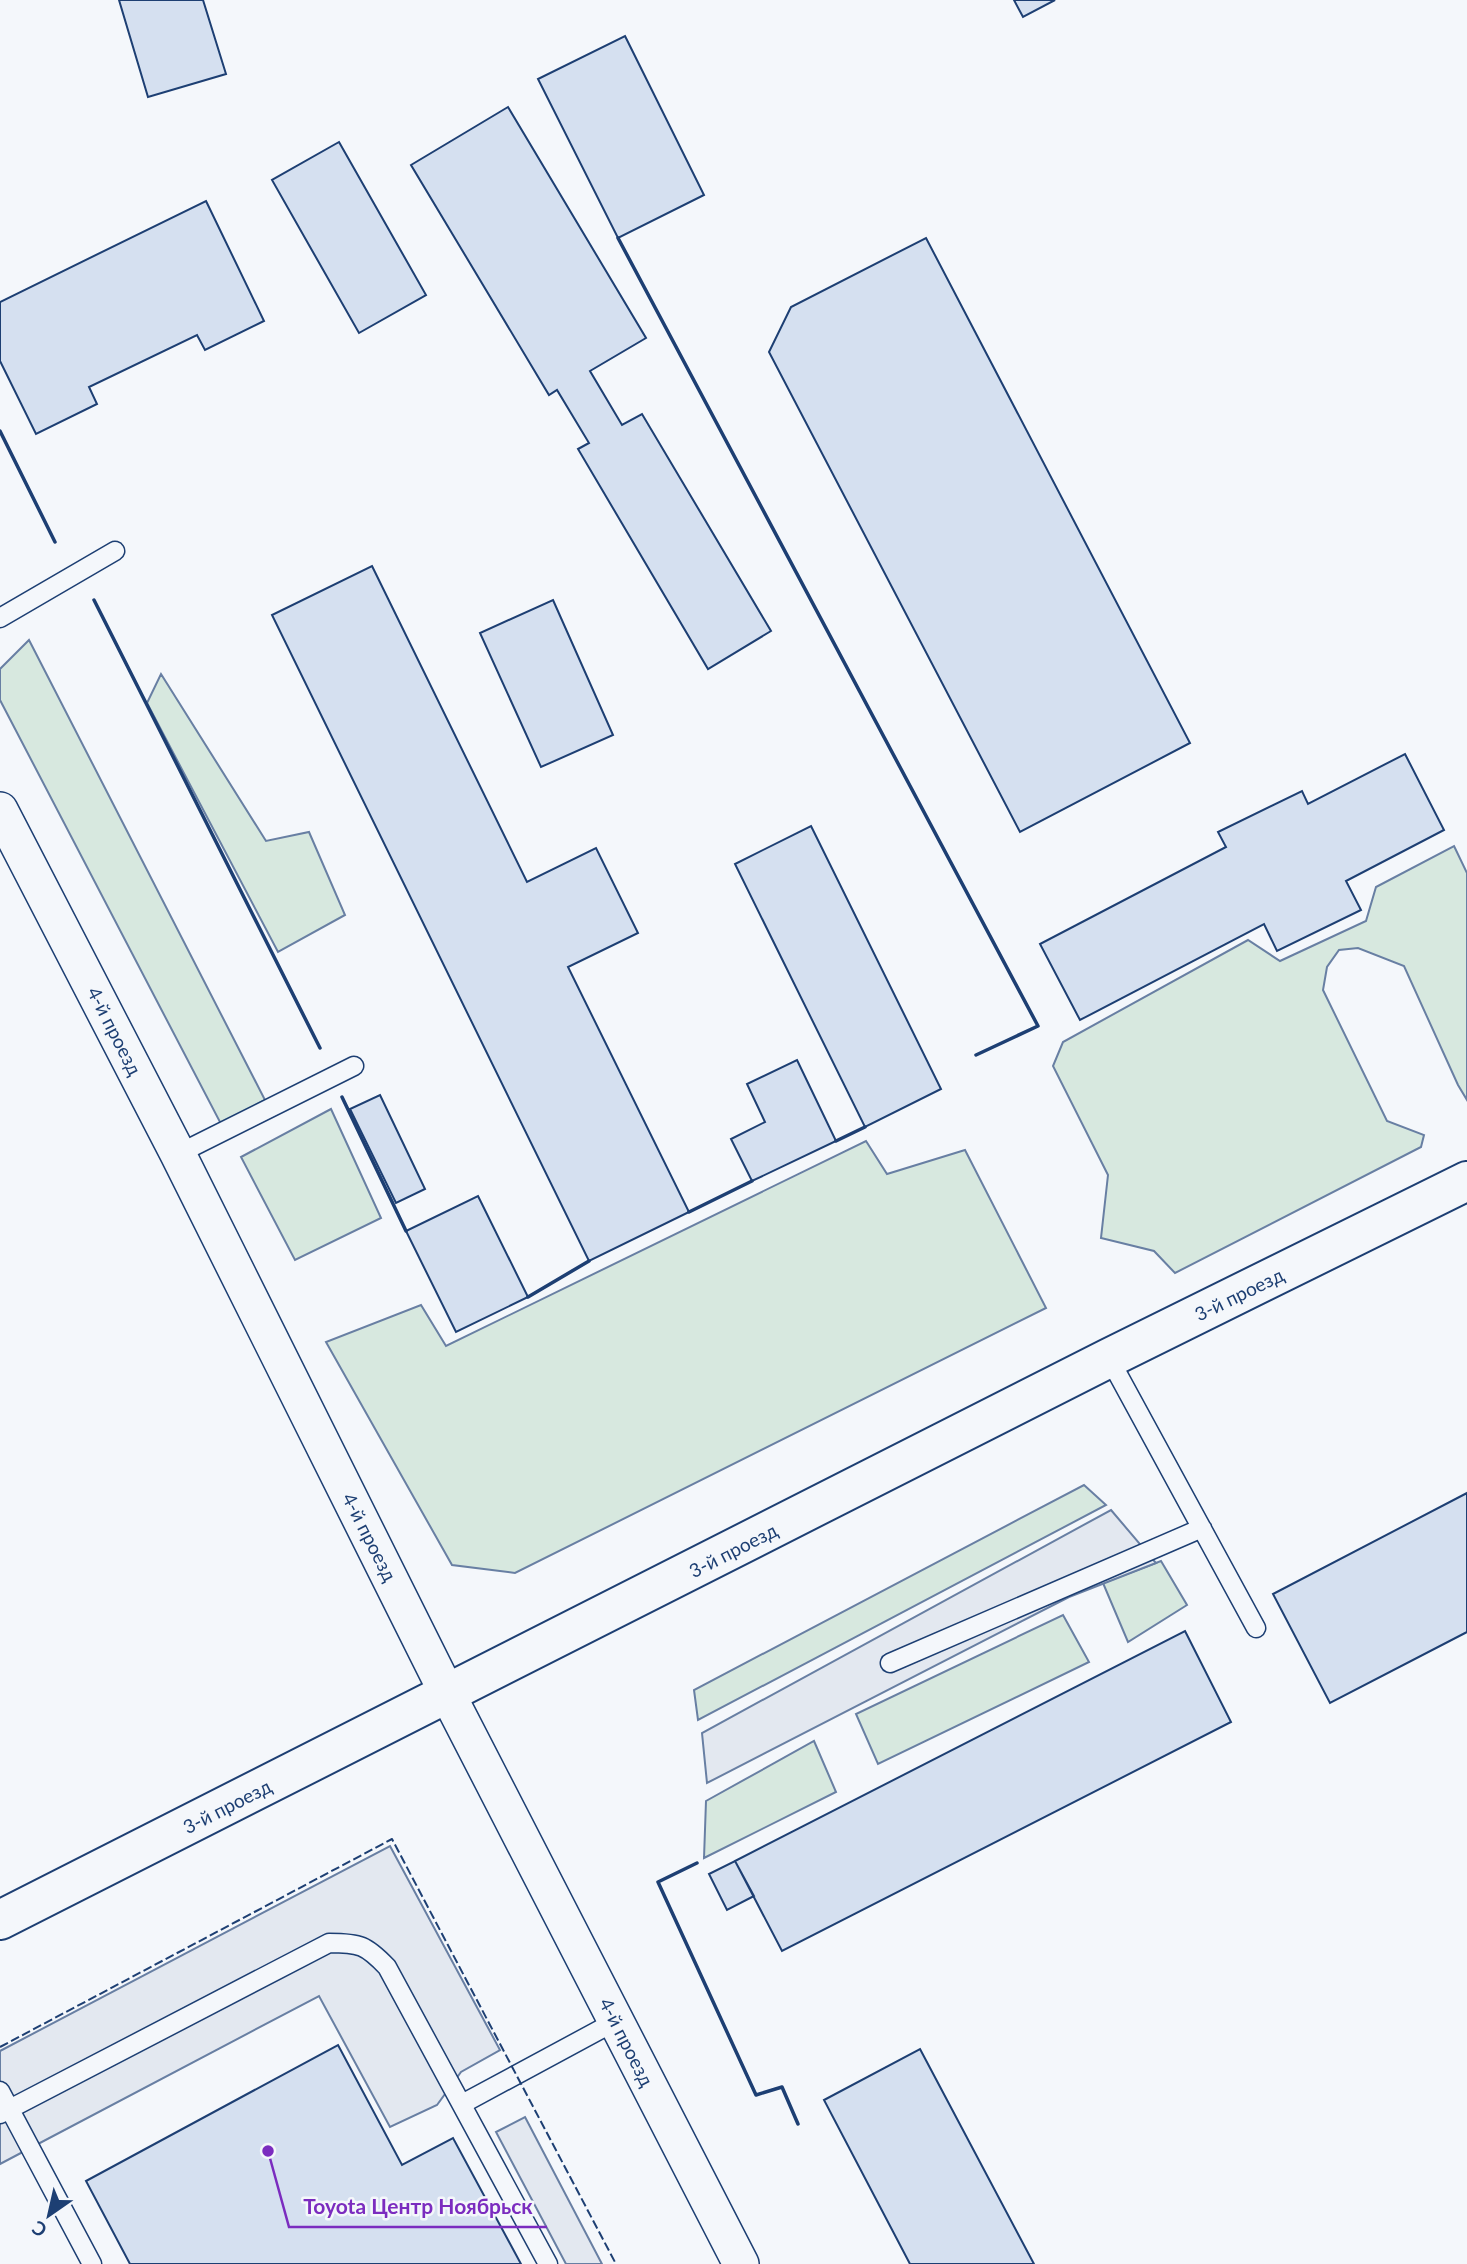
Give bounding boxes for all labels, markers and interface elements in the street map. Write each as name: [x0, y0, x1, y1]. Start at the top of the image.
street label: 4-й проезд: [83, 983, 147, 1079]
street label: 3-й проезд: [1191, 1262, 1288, 1325]
street label: 4-й проезд: [338, 1489, 402, 1585]
street label: 3-й проезд: [685, 1518, 781, 1582]
street label: 3-й проезд: [179, 1774, 275, 1838]
street label: 4-й проезд: [595, 1994, 659, 2090]
north arrow: [14, 2180, 84, 2250]
callout: Toyota Центр Ноябрьск: [289, 2185, 547, 2227]
text: Toyota Центр Ноябрьск: [303, 2193, 533, 2218]
text: С: [27, 2216, 51, 2243]

